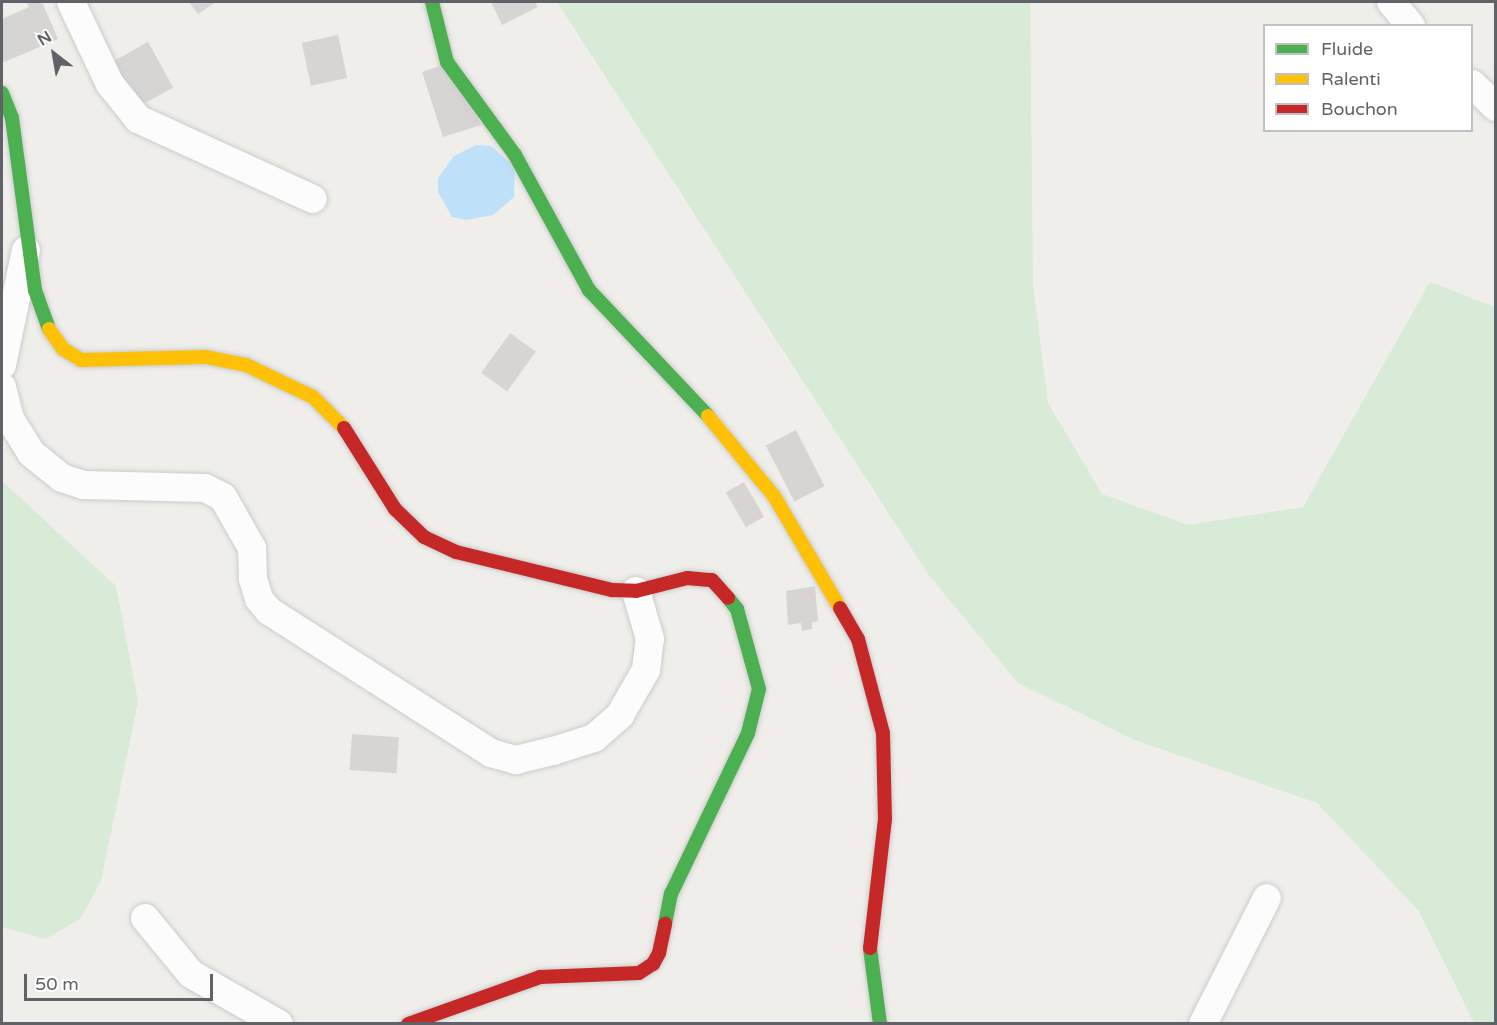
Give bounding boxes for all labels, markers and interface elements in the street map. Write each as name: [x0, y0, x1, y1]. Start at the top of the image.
north arrow: [24, 24, 84, 84]
legend: [1263, 24, 1473, 132]
text: N: [34, 27, 55, 50]
text: Fluide: [1321, 38, 1373, 60]
text: Ralenti: [1321, 68, 1381, 90]
text: Bouchon: [1321, 98, 1398, 120]
scale bar: [27, 962, 216, 1000]
text: 50 m: [35, 973, 79, 995]

